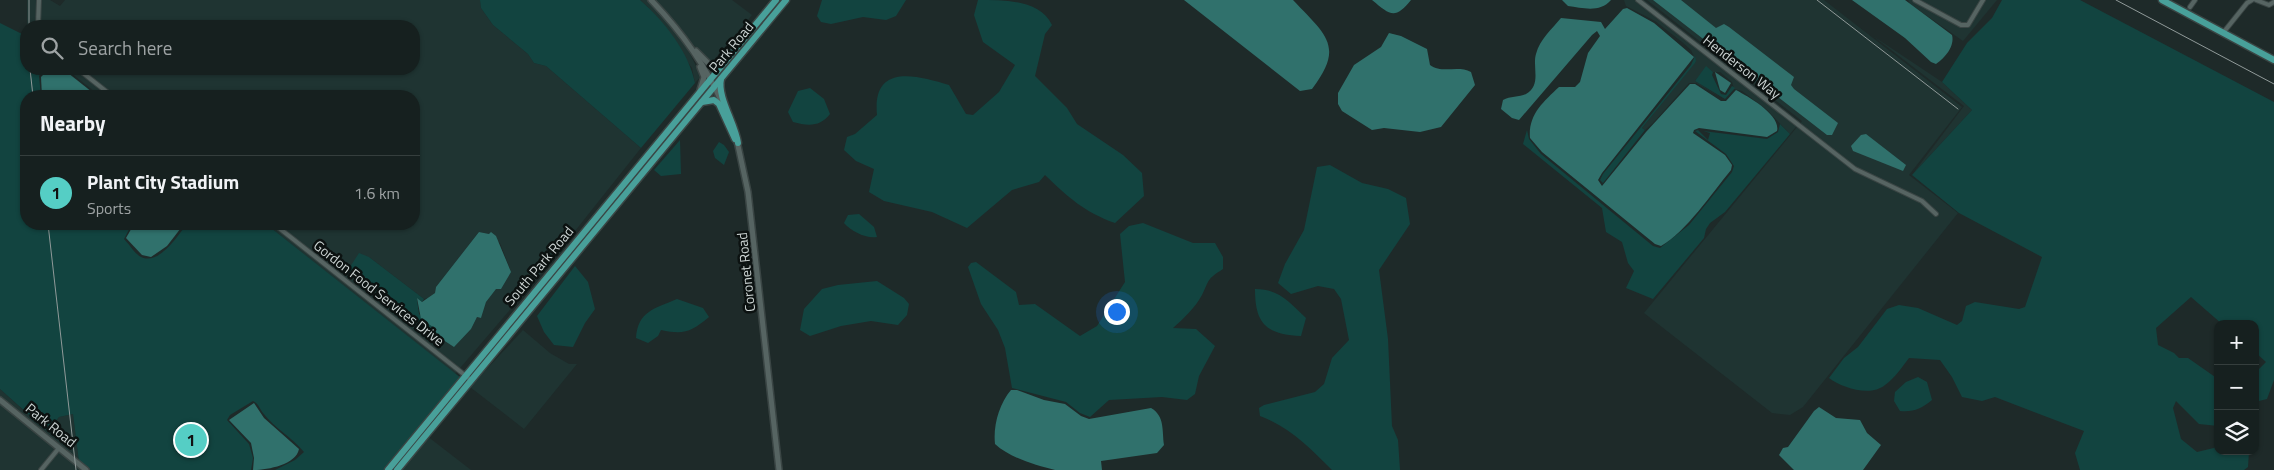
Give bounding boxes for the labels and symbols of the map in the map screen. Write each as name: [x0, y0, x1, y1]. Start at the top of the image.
street label: Park Road: [703, 17, 758, 76]
street label: Henderson Way: [1699, 29, 1786, 104]
street label: South Park Road: [499, 221, 578, 310]
street label: Coronet Road: [731, 231, 760, 313]
street label: Gordon Food Services Drive: [309, 235, 449, 350]
your location: [1104, 299, 1130, 325]
street label: Park Road: [21, 398, 81, 452]
pin: 1: [175, 421, 207, 459]

